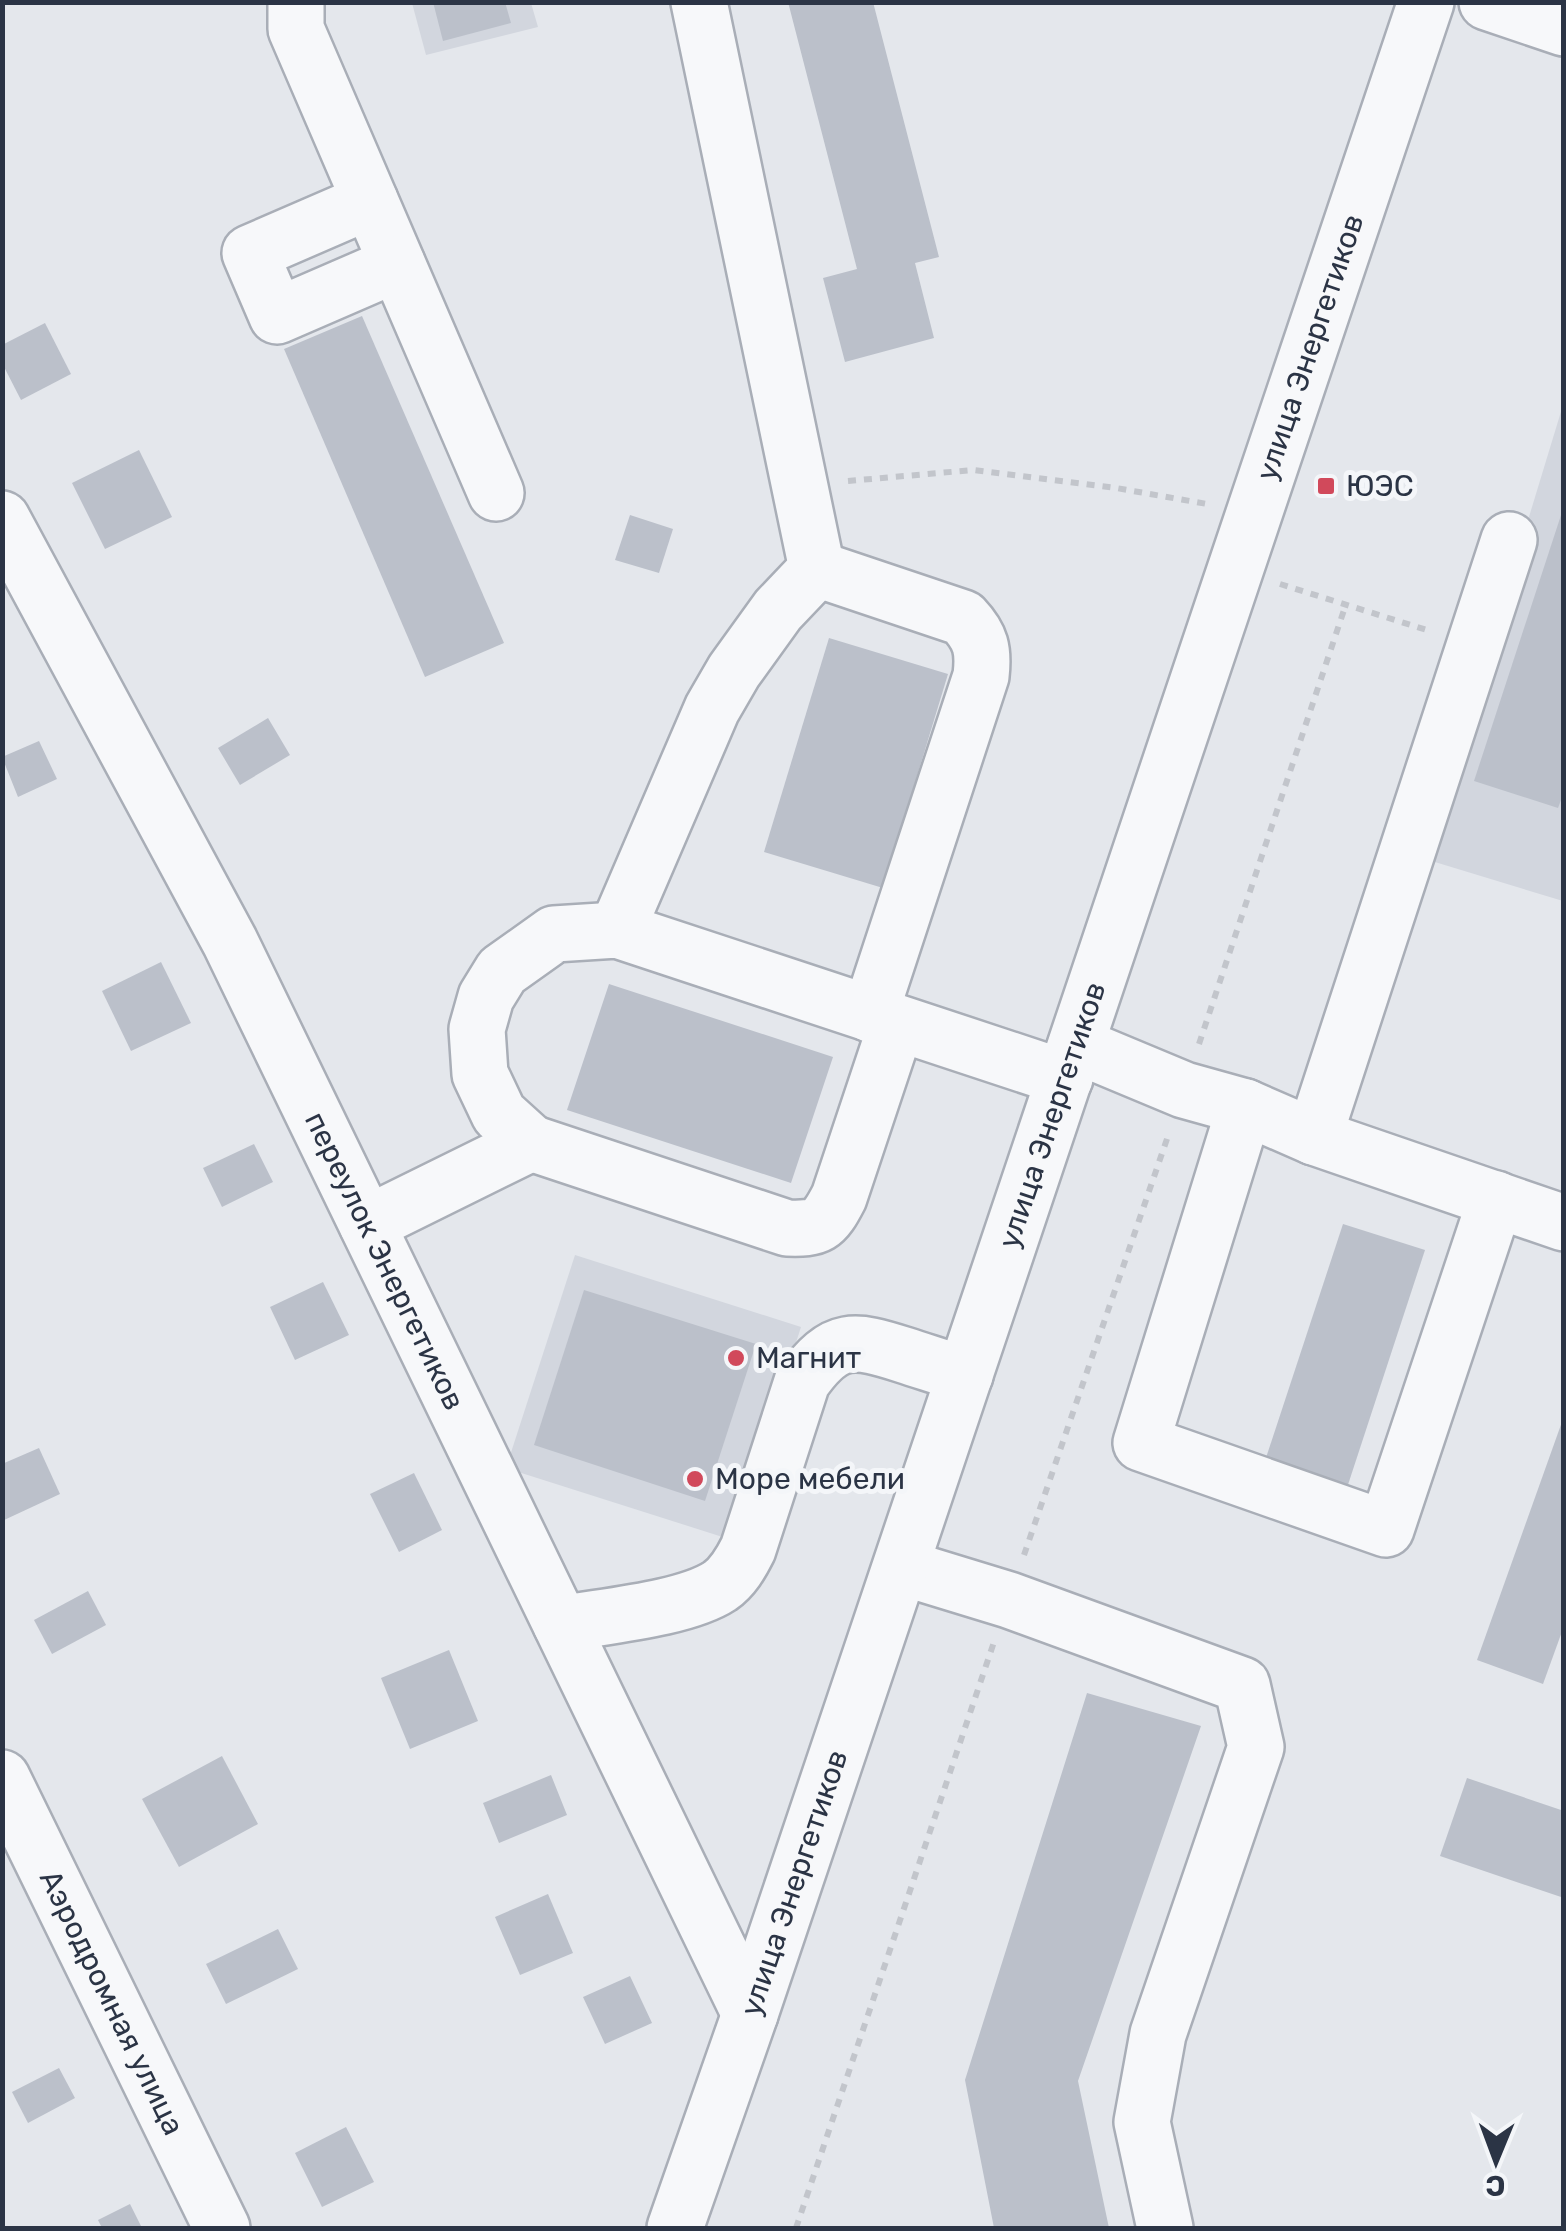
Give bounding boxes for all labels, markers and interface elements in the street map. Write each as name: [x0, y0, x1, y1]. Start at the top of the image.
street label: улица Энергетиков: [1249, 210, 1371, 485]
place label: ЮЭС: [1346, 468, 1414, 504]
marker: ЮЭС: [1315, 475, 1337, 497]
street label: улица Энергетиков: [991, 977, 1113, 1253]
street label: переулок Энергетиков: [297, 1106, 472, 1416]
place label: Магнит: [756, 1340, 861, 1376]
marker: Магнит: [725, 1347, 747, 1369]
place label: Море мебели: [715, 1461, 905, 1497]
marker: Море мебели: [684, 1468, 706, 1490]
street label: улица Энергетиков: [733, 1745, 855, 2021]
street label: Аэродромная улица: [32, 1864, 192, 2141]
north arrow: [1446, 2111, 1546, 2211]
text: С: [1485, 2169, 1506, 2202]

